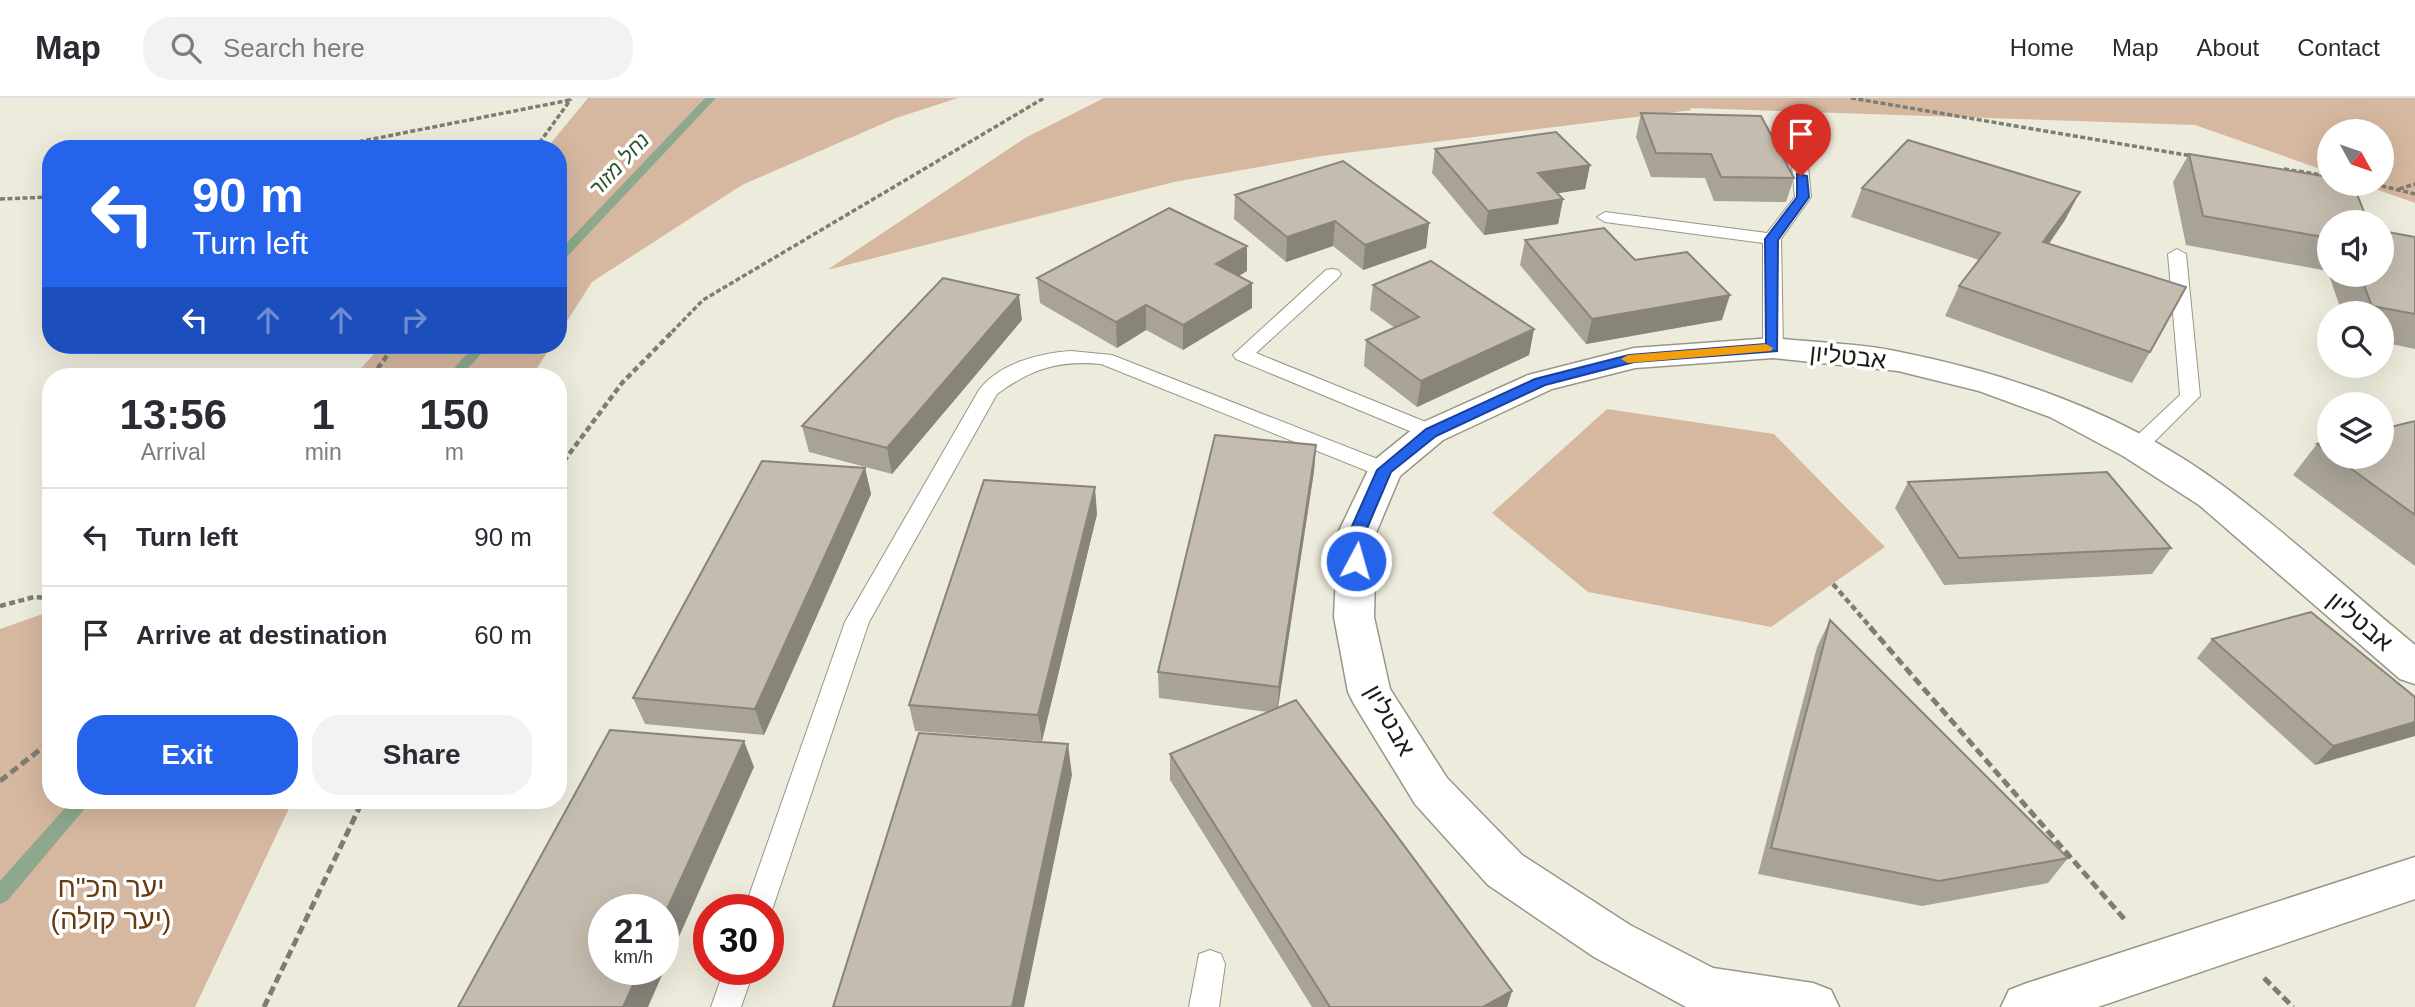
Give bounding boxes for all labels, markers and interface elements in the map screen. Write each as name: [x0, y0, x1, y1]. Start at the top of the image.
search box: [143, 17, 633, 80]
text: Map: [35, 29, 101, 66]
icon: search: [167, 29, 205, 67]
text: Search here: [223, 33, 365, 63]
text: Home: [2010, 34, 2074, 61]
text: Map: [2112, 34, 2159, 61]
text: About: [2197, 34, 2259, 61]
text: Contact: [2297, 34, 2380, 61]
pin: [1771, 104, 1831, 176]
icon: arrive: [1782, 115, 1820, 153]
north arrow: [2317, 119, 2394, 196]
map controls: [2317, 119, 2394, 469]
water label: נחל מזור: [584, 128, 654, 200]
icon: left: [77, 168, 168, 259]
text: 90 m: [192, 168, 304, 222]
button: sound: [2317, 210, 2394, 287]
text: Turn left: [192, 225, 308, 261]
icon: left: [176, 301, 214, 339]
icon: ahead: [249, 301, 287, 339]
icon: ahead: [322, 301, 360, 339]
icon: right: [395, 301, 433, 339]
button: search: [2317, 301, 2394, 378]
street label: אבטליון: [1809, 339, 1887, 373]
text: 13:56: [120, 391, 227, 438]
text: 1: [311, 391, 335, 438]
text: 150: [419, 391, 489, 438]
button: layers: [2317, 392, 2394, 469]
text: Arrival: [141, 439, 206, 465]
text: min: [305, 439, 342, 465]
text: m: [445, 439, 464, 465]
icon: left: [77, 518, 115, 556]
text: Turn left: [136, 522, 238, 552]
text: 90 m: [474, 522, 532, 552]
position arrow: [1319, 524, 1393, 598]
street label: אבטליון: [2322, 586, 2398, 656]
icon: arrive: [77, 616, 115, 654]
text: Arrive at destination: [136, 620, 387, 650]
text: 60 m: [474, 620, 532, 650]
street label: אבטליון: [1360, 680, 1420, 760]
button: Exit: [77, 715, 298, 795]
button: Share: [312, 715, 532, 795]
park label: יער הכ"ח (יער קולה): [51, 872, 171, 935]
speed limit sign: 30: [693, 894, 784, 985]
text: 21: [614, 911, 653, 950]
text: km/h: [614, 947, 653, 967]

